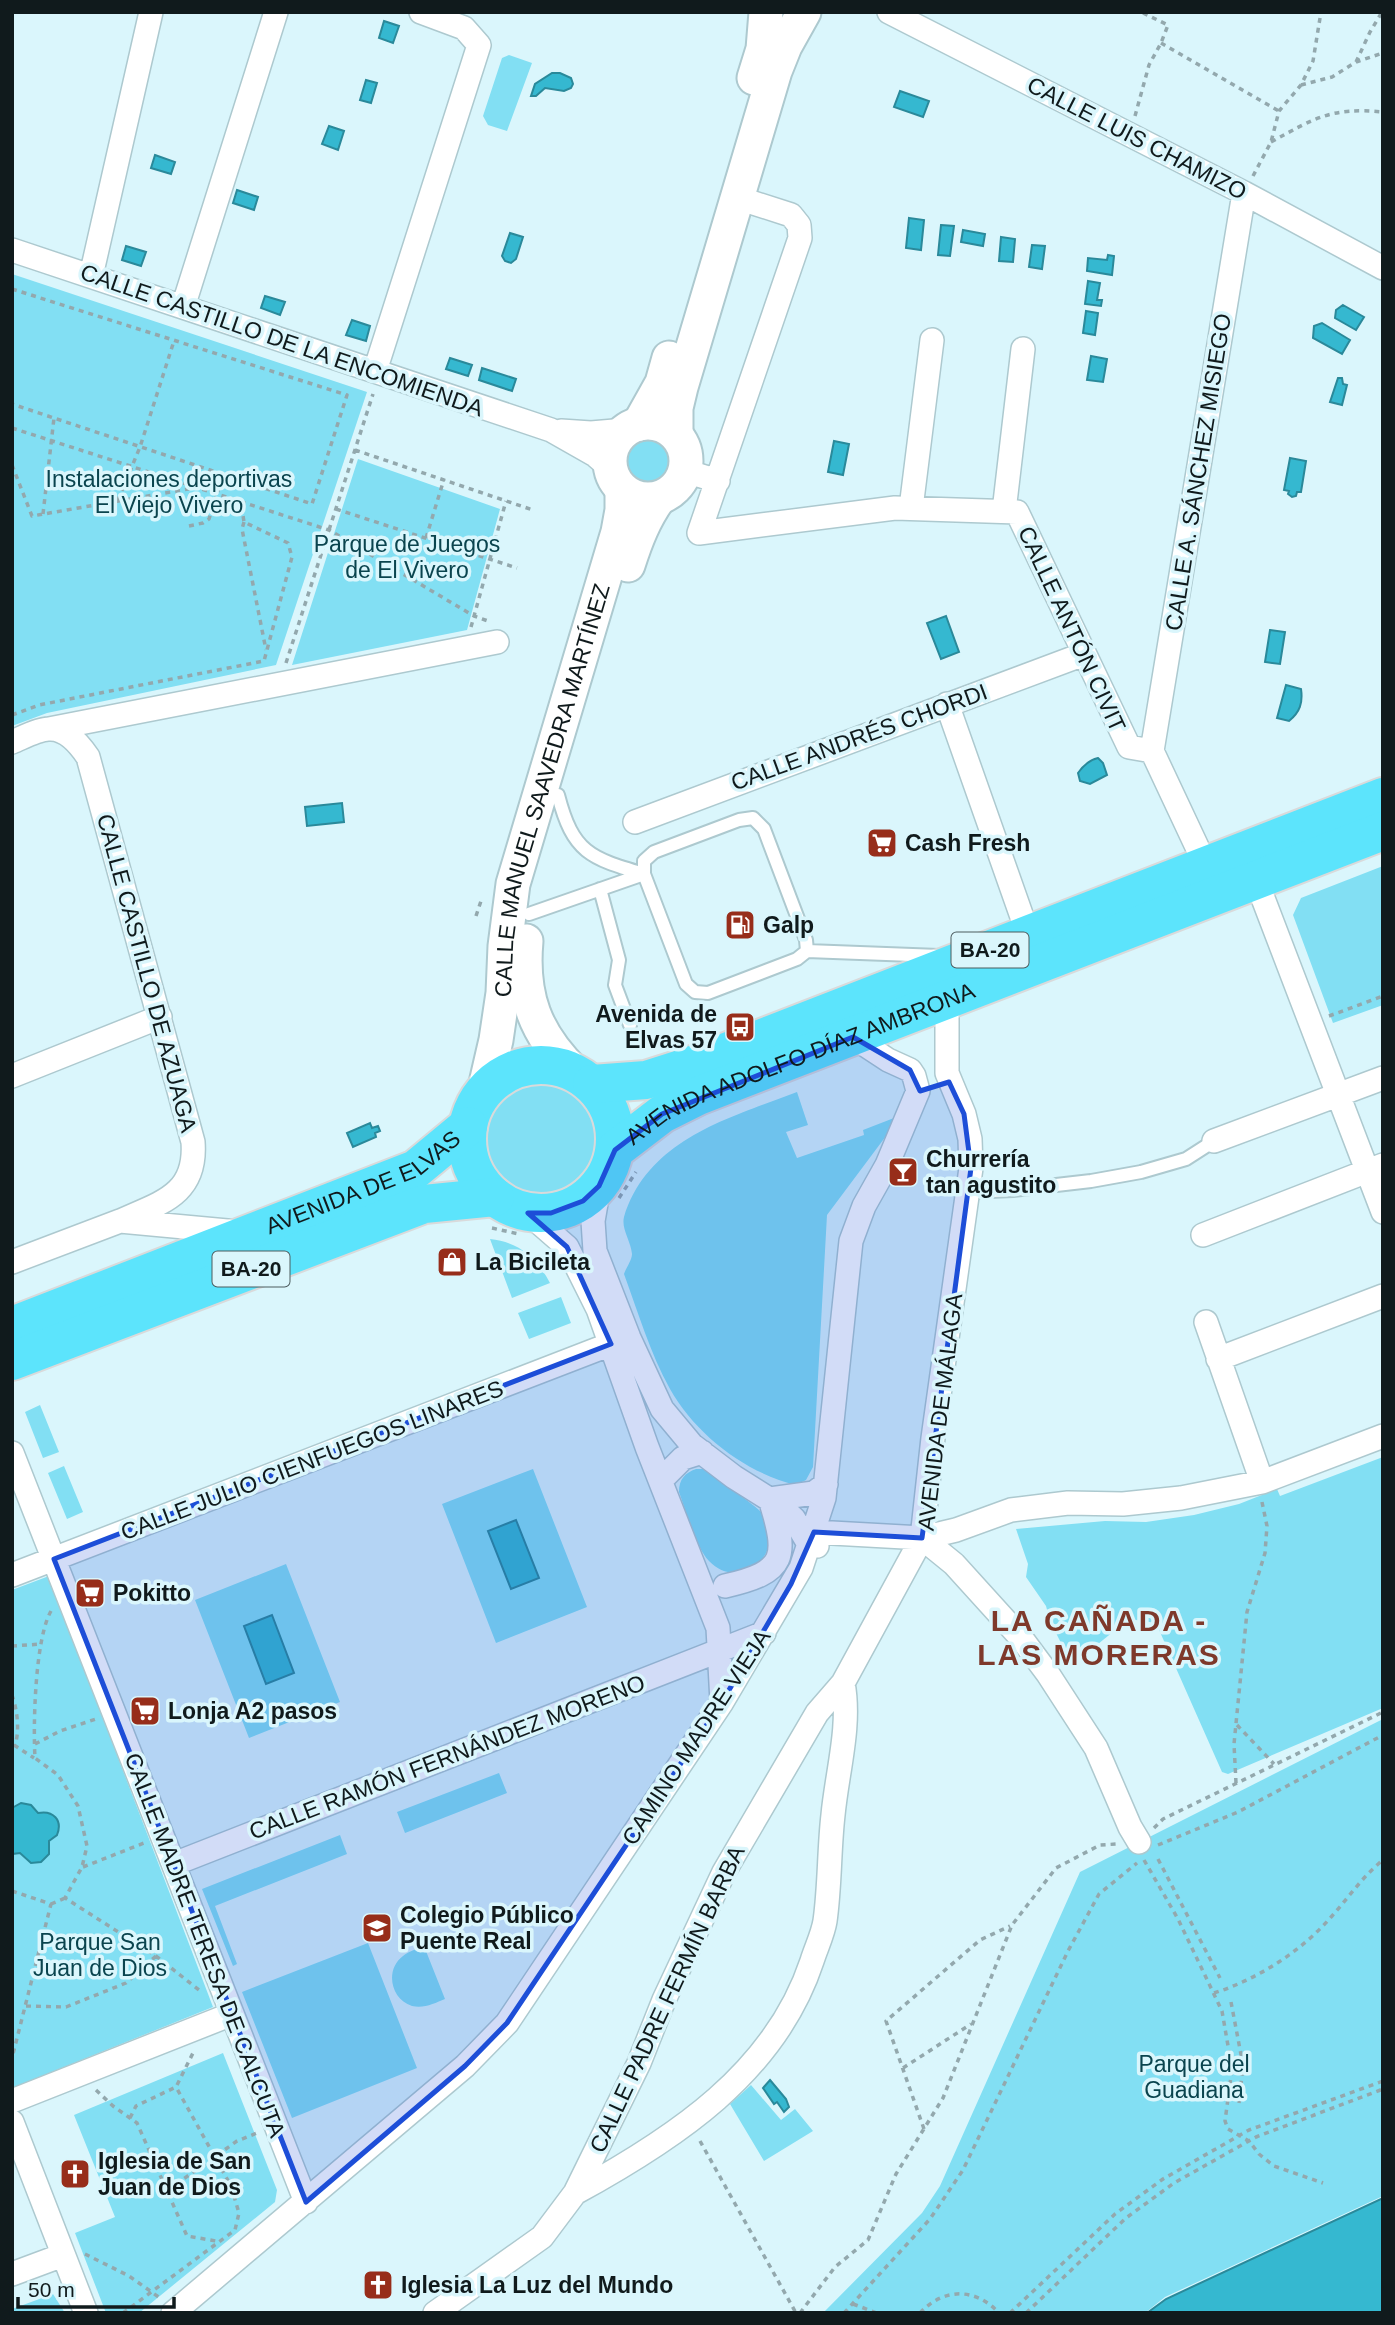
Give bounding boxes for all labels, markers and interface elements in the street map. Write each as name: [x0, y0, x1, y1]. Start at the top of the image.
street label: CALLE LUIS CHAMIZO: [1023, 71, 1251, 205]
street label: CALLE CASTILLO DE LA ENCOMIENDA: [77, 259, 487, 422]
street label: CALLE A. SÁNCHEZ MISIEGO: [1160, 312, 1236, 632]
park label: Instalaciones deportivas El Viejo Vivero: [46, 466, 292, 518]
street label: CALLE ANTÓN CIVIT: [1013, 522, 1131, 736]
park label: Parque de Juegos de El Vivero: [314, 531, 500, 583]
street label: CALLE MANUEL SAAVEDRA MARTÍNEZ: [490, 580, 615, 998]
street label: CALLE ANDRÉS CHORDI: [727, 678, 991, 796]
street label: CALLE CASTILLO DE AZUAGA: [92, 811, 202, 1136]
supermarket icon: Cash Fresh: [865, 826, 899, 860]
place label: Cash Fresh: [905, 830, 1030, 856]
fuel station icon: Galp: [723, 908, 757, 942]
place label: Galp: [763, 912, 814, 938]
road number: BA-20: [951, 932, 1028, 968]
street label: AVENIDA ADOLFO DÍAZ AMBRONA: [621, 977, 979, 1150]
place label: Avenida de Elvas 57: [595, 1001, 717, 1053]
bus stop icon: Avenida de Elvas 57: [723, 1010, 757, 1044]
street label: AVENIDA DE ELVAS: [262, 1125, 465, 1239]
place label: Churrería tan agustito: [926, 1146, 1056, 1198]
bar icon: Churrería tan agustito: [886, 1155, 920, 1189]
shop icon: La Bicileta: [435, 1245, 469, 1279]
place label: La Bicileta: [475, 1249, 590, 1275]
road number: BA-20: [212, 1252, 290, 1286]
street label: AVENIDA DE MÁLAGA: [913, 1291, 968, 1532]
street label: CALLE JULIO CIENFUEGOS LINARES: [117, 1375, 507, 1545]
supermarket icon: Pokitto: [73, 1576, 107, 1610]
place label: Pokitto: [113, 1580, 191, 1606]
district label: LA CAÑADA - LAS MORERAS: [977, 1604, 1221, 1671]
street label: CAMINO MADRE VIEJA: [617, 1624, 776, 1850]
street label: CALLE RAMÓN FERNÁNDEZ MORENO: [245, 1669, 649, 1845]
supermarket icon: Lonja A2 pasos: [128, 1694, 162, 1728]
place label: Lonja A2 pasos: [168, 1698, 337, 1724]
street label: CALLE MADRE TERESA DE CALCUTA: [119, 1749, 291, 2141]
street label: CALLE PADRE FERMÍN BARBA: [584, 1841, 750, 2157]
place label: Colegio Público Puente Real: [400, 1902, 574, 1954]
school or university icon: Colegio Público Puente Real: [360, 1911, 394, 1945]
park label: Parque San Juan de Dios: [33, 1929, 167, 1981]
park label: Parque del Guadiana: [1138, 2051, 1250, 2103]
place label: Iglesia de San Juan de Dios: [98, 2148, 251, 2200]
church icon: Iglesia de San Juan de Dios: [58, 2157, 92, 2191]
scale bar: [18, 2266, 173, 2310]
church icon: Iglesia La Luz del Mundo: [361, 2268, 395, 2302]
place label: Iglesia La Luz del Mundo: [401, 2272, 673, 2298]
text: 50 m: [28, 2278, 75, 2301]

